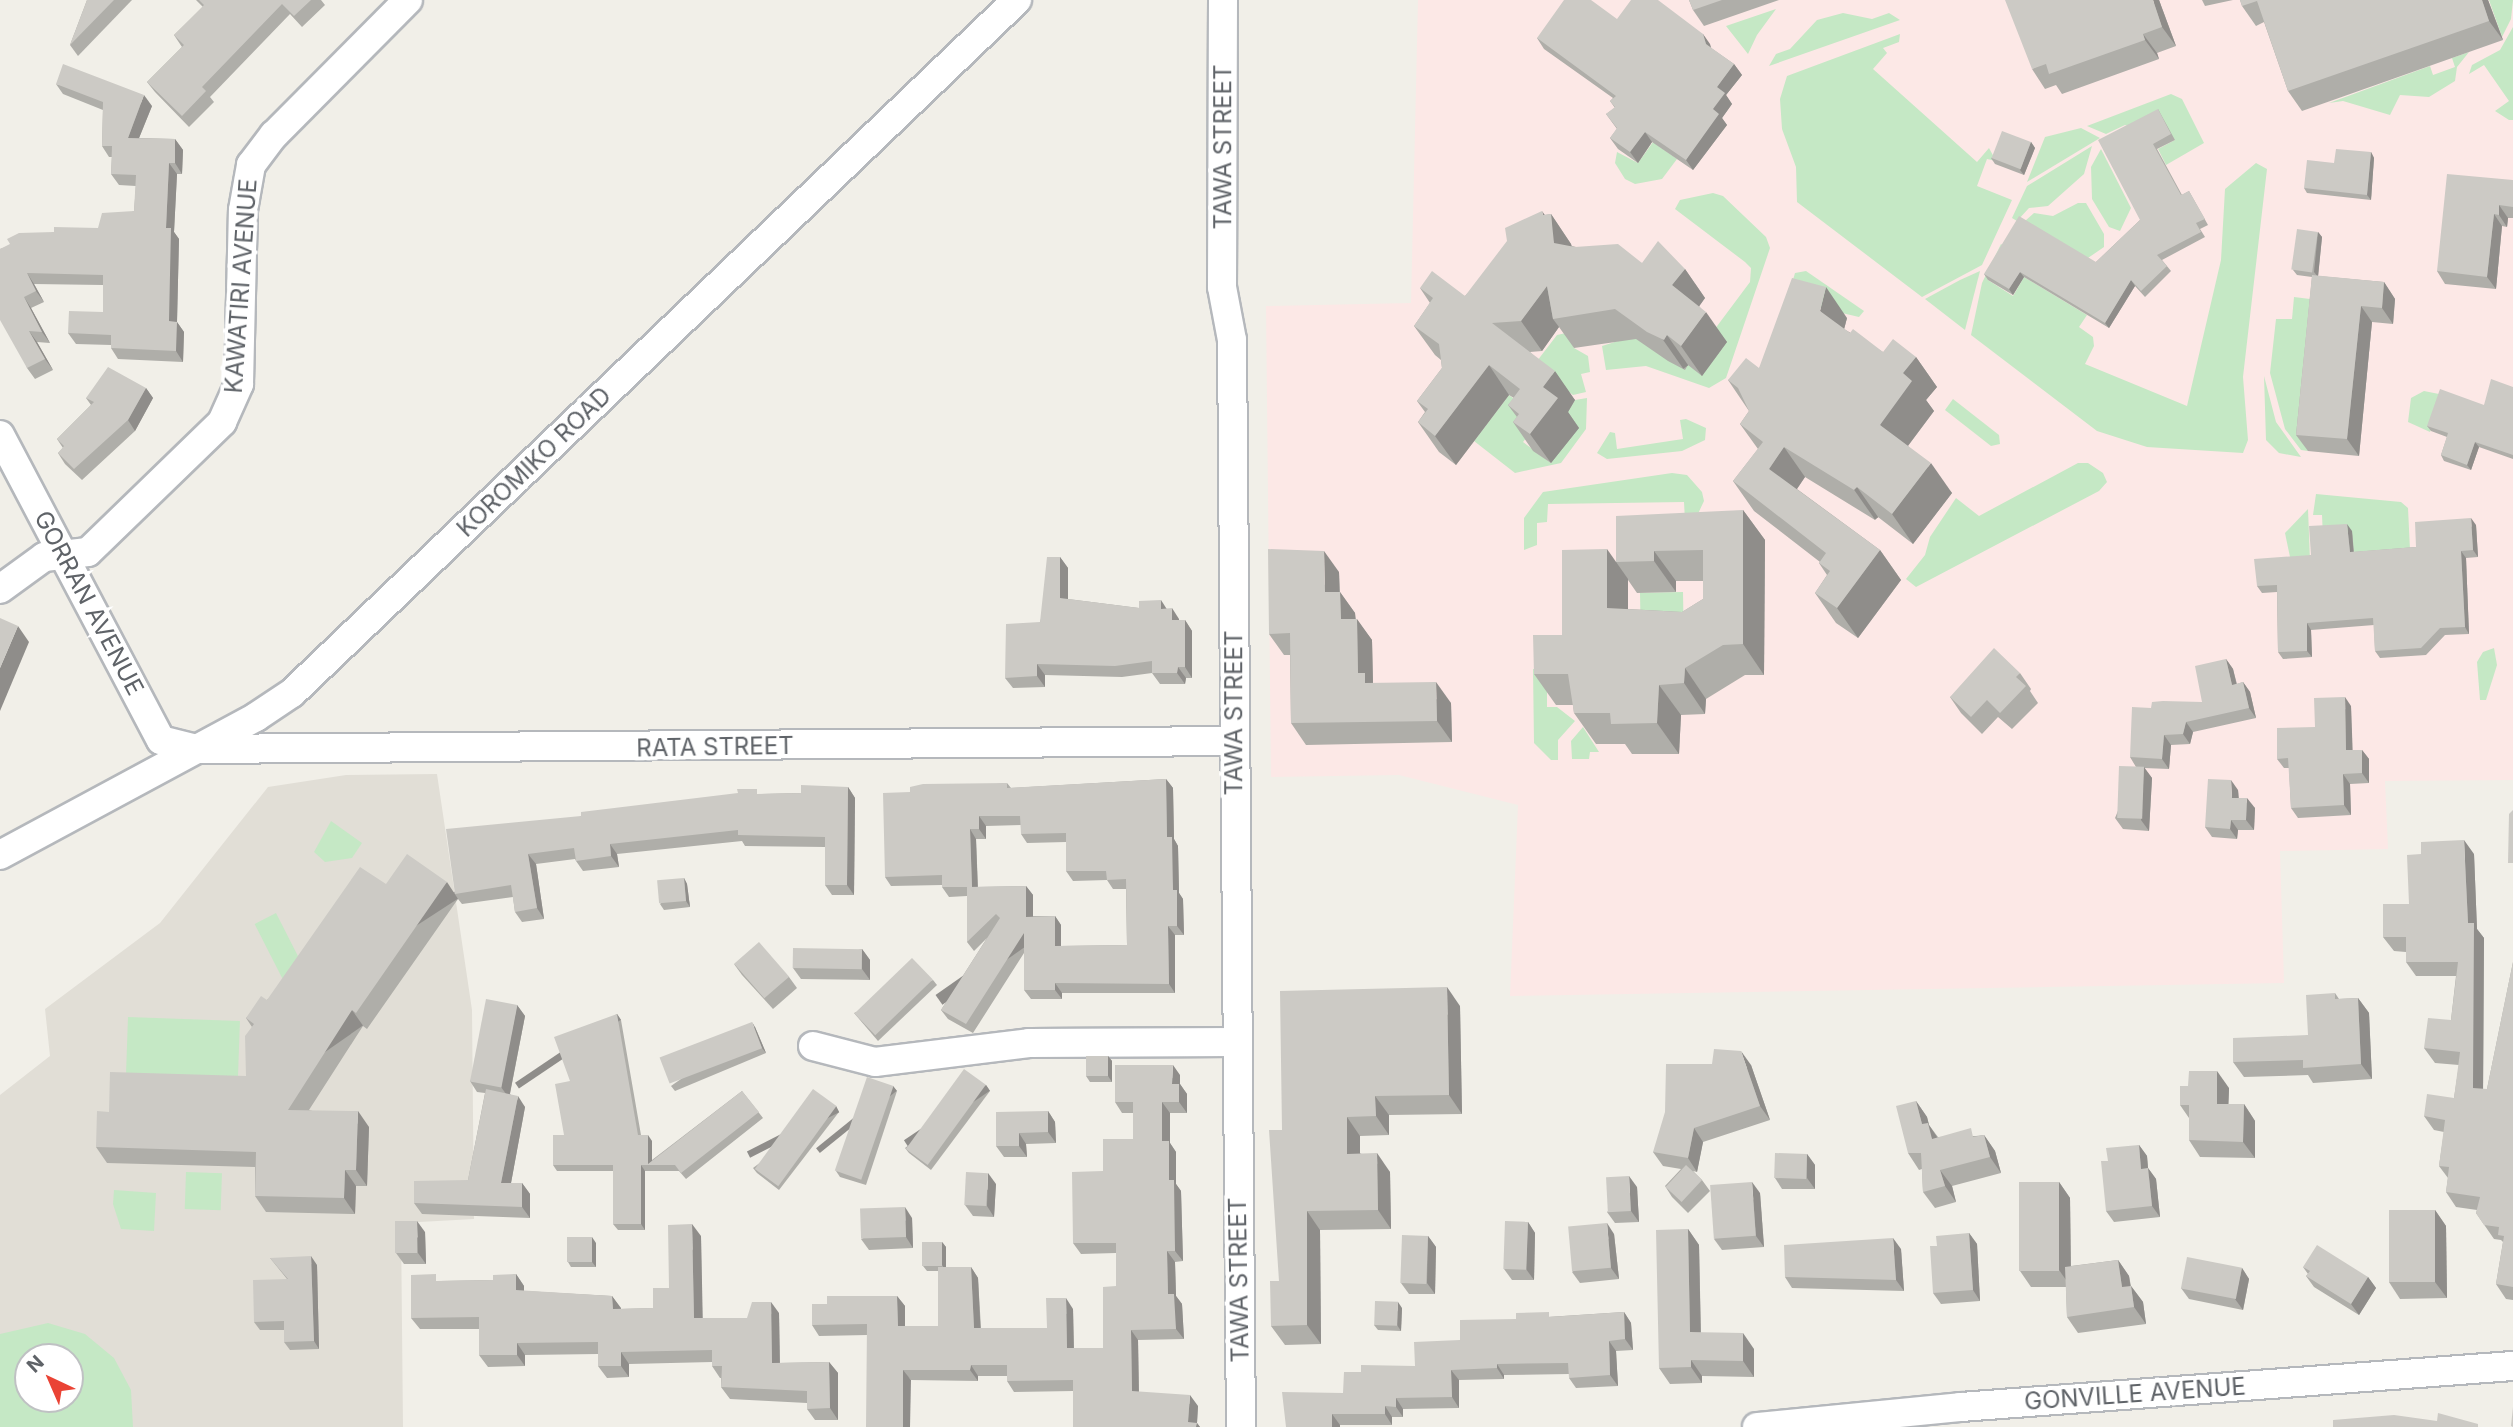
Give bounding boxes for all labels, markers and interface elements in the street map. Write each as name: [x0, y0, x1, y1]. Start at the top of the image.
street label: TAWA STREET: [1209, 65, 1237, 229]
street label: KAWATIRI AVENUE: [219, 178, 263, 394]
street label: KOROMIKO ROAD: [451, 381, 617, 543]
street label: GORRAN AVENUE: [28, 506, 150, 700]
street label: TAWA STREET: [1220, 631, 1248, 795]
street label: RATA STREET: [636, 731, 794, 763]
street label: TAWA STREET: [1223, 1197, 1255, 1363]
north arrow: [14, 1343, 84, 1413]
text: N: [22, 1351, 49, 1377]
street label: GONVILLE AVENUE: [2023, 1372, 2247, 1416]

